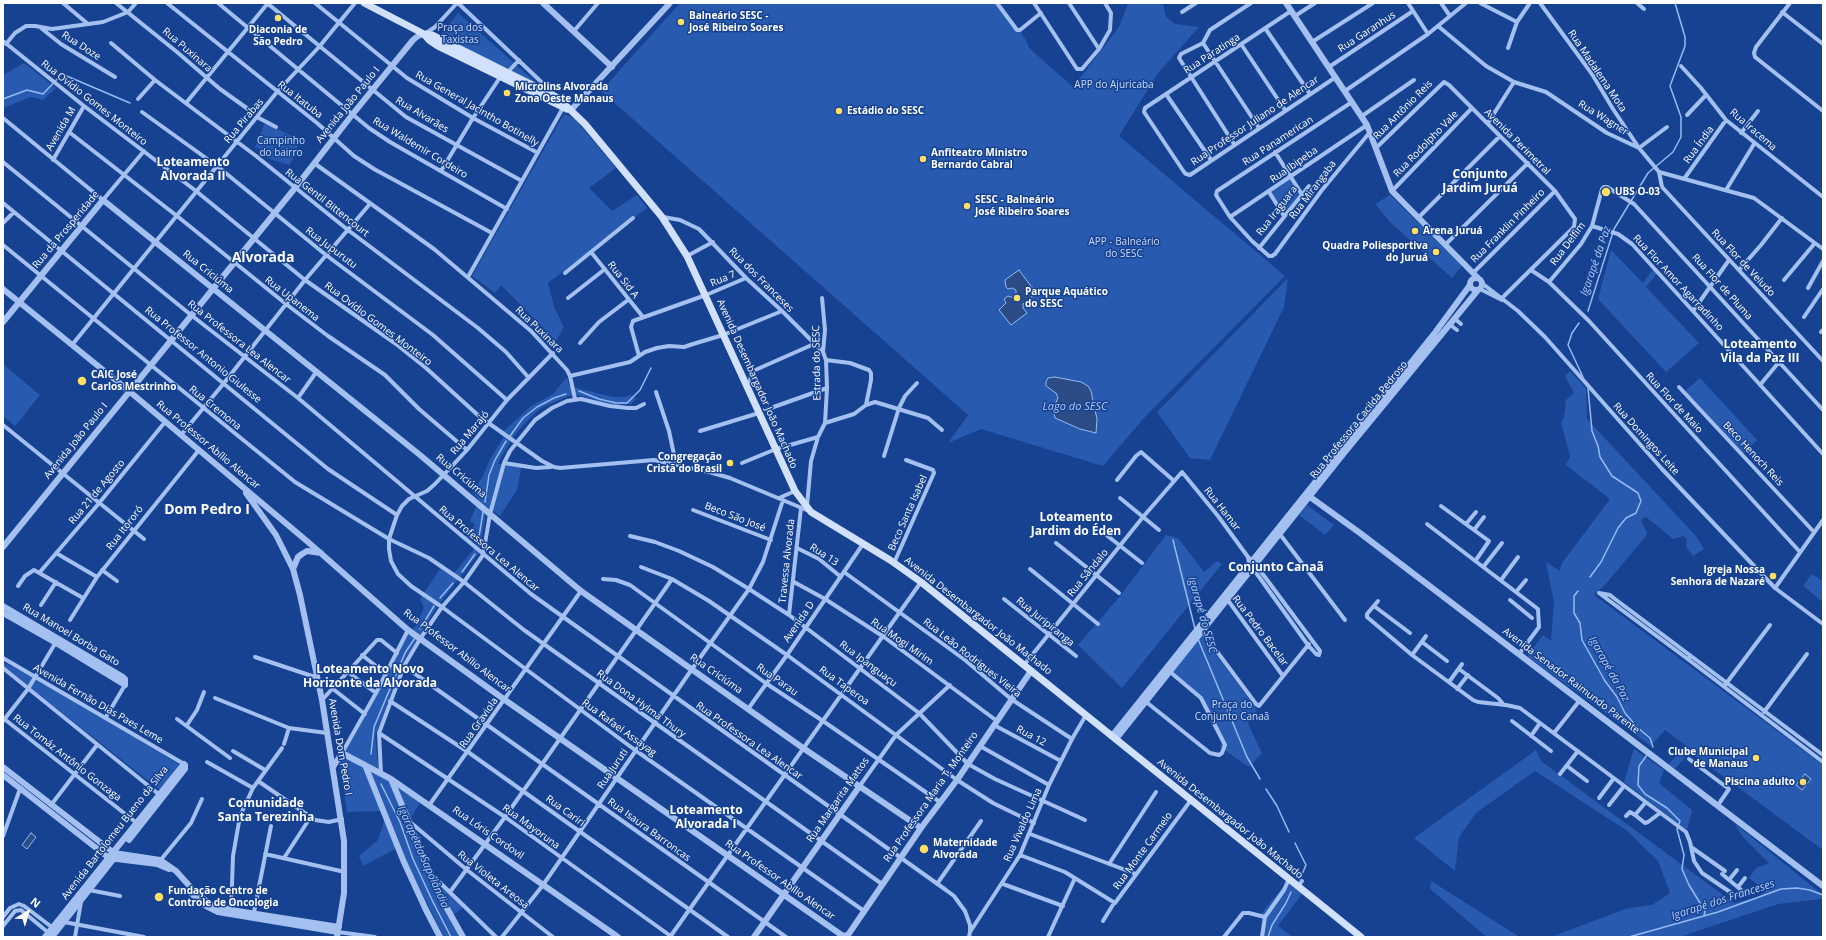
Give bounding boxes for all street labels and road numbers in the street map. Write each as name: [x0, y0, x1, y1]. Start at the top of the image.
street label: Rua Garanhus: [1336, 9, 1398, 55]
street label: Rua Puxinara: [160, 25, 214, 75]
street label: Rua Madalema Mota: [1565, 28, 1629, 114]
street label: Rua Doze: [59, 29, 103, 63]
street label: Rua Paratinga: [1182, 31, 1242, 77]
street label: Rua Ovídio Gomes Monteiro: [39, 58, 149, 148]
street label: Avenida João Paulo I: [314, 65, 382, 145]
street label: Rua General Jacintho Botinelly: [413, 69, 541, 149]
street label: Rua Professor Juliano de Alencar: [1189, 74, 1321, 168]
street label: Rua Antônio Reis: [1371, 78, 1435, 142]
street label: Rua Itatuba: [275, 79, 325, 121]
street label: Rua Alvarães: [393, 94, 451, 136]
street label: Rua Pirabas: [222, 96, 266, 146]
street label: Rua Wagner: [1576, 98, 1630, 138]
street label: Avenida M: [44, 105, 78, 153]
street label: Avenida Perimetral: [1481, 106, 1553, 178]
street label: Rua Iracema: [1727, 106, 1779, 154]
street label: Rua Rodolpho Vale: [1391, 108, 1461, 180]
street label: Rua Panamerican: [1240, 114, 1316, 168]
street label: Rua Waldemir Cordeiro: [370, 115, 470, 181]
street label: Rua Índia: [1681, 124, 1717, 166]
street label: Rua Ibipeba: [1268, 144, 1320, 186]
street label: Rua Mirangaba: [1287, 158, 1339, 222]
street label: Rua Gentil Bittencourt: [283, 167, 371, 239]
street label: Rua Iraguara: [1254, 184, 1300, 238]
street label: Rua Franklin Pinheiro: [1469, 187, 1547, 265]
street label: Rua da Prosperidade: [30, 189, 102, 271]
street label: Rua Delfim: [1548, 220, 1588, 268]
street label: Rua Jupurutu: [303, 225, 359, 271]
street label: Rua Flor de Veludo: [1709, 227, 1777, 299]
street label: Rua Flor Amor Agarradinho: [1630, 232, 1726, 334]
street label: Rua dos Franceses: [726, 245, 796, 315]
street label: Rua Criciúma: [180, 248, 236, 296]
street label: Rua Flor de Pluma: [1689, 252, 1755, 322]
street label: Rua Sid A: [605, 259, 641, 301]
street label: Rua 7: [709, 268, 737, 290]
street label: Rua Upanema: [262, 274, 322, 324]
street label: Rua Ovídio Gomes Monteiro: [322, 280, 434, 368]
street label: Rua Professora Lea Alencar: [185, 298, 293, 386]
street label: Avenida Desembargador João Machado: [714, 298, 800, 470]
street label: Rua Professor Antonio Giulesse: [142, 304, 264, 406]
street label: Rua Puxinara: [513, 304, 565, 356]
street label: Estrada do SESC: [810, 325, 824, 401]
street label: Rua Professora Cacilda Pedroso: [1308, 359, 1410, 481]
street label: Rua Flor de Maio: [1643, 370, 1705, 436]
street label: Rua Cremona: [187, 383, 243, 433]
street label: Rua Professor Abílio Alencar: [154, 398, 262, 492]
street label: Rua Domingos Leite: [1610, 400, 1682, 478]
street label: Avenida João Paulo I: [42, 401, 110, 481]
street label: Rua Marajó: [448, 409, 492, 457]
street label: Beco Henoch Reis: [1720, 419, 1786, 489]
street label: Rua Criciúma: [434, 452, 488, 500]
street label: Rua 21 de Agosto: [66, 457, 128, 527]
street label: Beco Santa Isabel: [886, 473, 930, 553]
street label: Rua Hamar: [1201, 485, 1243, 533]
street label: Beco São José: [703, 500, 767, 534]
street label: Rua Itororó: [104, 503, 146, 553]
street label: Rua Professora Lea Alencar: [436, 503, 542, 595]
street label: Travessa Alvorada: [777, 518, 797, 604]
street label: Rua 13: [807, 541, 841, 569]
street label: Rua Sândalo: [1065, 547, 1111, 599]
street label: Avenida Desembargador João Machado: [902, 555, 1054, 677]
street label: Rua Pedro Bacelar: [1229, 593, 1291, 669]
street label: Rua Juripiranga: [1014, 595, 1076, 649]
street label: Avenida D: [781, 599, 817, 645]
street label: Rua Manoel Borba Gato: [20, 601, 122, 669]
street label: Rua Professor Abílio Alencar: [401, 607, 513, 695]
street label: Rua Mogi Mirim: [868, 616, 936, 668]
street label: Rua Leão Rodrigues Vieira: [921, 616, 1023, 700]
street label: Avenida Senador Raimundo Parente: [1500, 625, 1642, 737]
street label: Rua Ipanguaçu: [837, 638, 899, 690]
street label: Rua Criciúma: [687, 651, 745, 697]
street label: Rua Parau: [754, 661, 800, 699]
street label: Avenida Fernão Dias Paes Leme: [31, 662, 165, 746]
street label: Rua Taperoa: [817, 664, 871, 708]
street label: Rua Dona Hylma Thury: [594, 668, 688, 740]
street label: Rua Graviola: [457, 695, 501, 751]
street label: Rua Rafael Assayag: [579, 697, 659, 759]
street label: Avenida Dom Pedro I: [326, 698, 354, 796]
street label: Rua Professora Lea Alencar: [693, 700, 805, 782]
street label: Rua Tomáz Antônio Gonzaga: [10, 712, 124, 804]
street label: Rua 12: [1014, 723, 1048, 749]
street label: Rua Professora Maria T. Monteiro: [881, 730, 981, 864]
street label: Rua Juruti: [595, 747, 631, 791]
street label: Rua Margarita Mattos: [804, 755, 872, 845]
street label: Avenida Desembargador João Machado: [1155, 756, 1305, 882]
street label: Avenida Bartolomeu Bueno da Silva: [59, 764, 171, 902]
street label: Rua Vivaldo Lima: [1001, 786, 1045, 864]
street label: Rua Cariri: [543, 793, 587, 829]
street label: Rua Isaura Barroncas: [605, 796, 693, 864]
street label: Rua Mayoruna: [500, 802, 562, 852]
street label: Rua Lóris Cordovil: [450, 804, 526, 862]
street label: Rua Monte Carmelo: [1111, 810, 1175, 892]
street label: Rua Professor Abílio Alencar: [723, 837, 837, 923]
street label: Rua Violeta Areosa: [455, 848, 531, 912]

